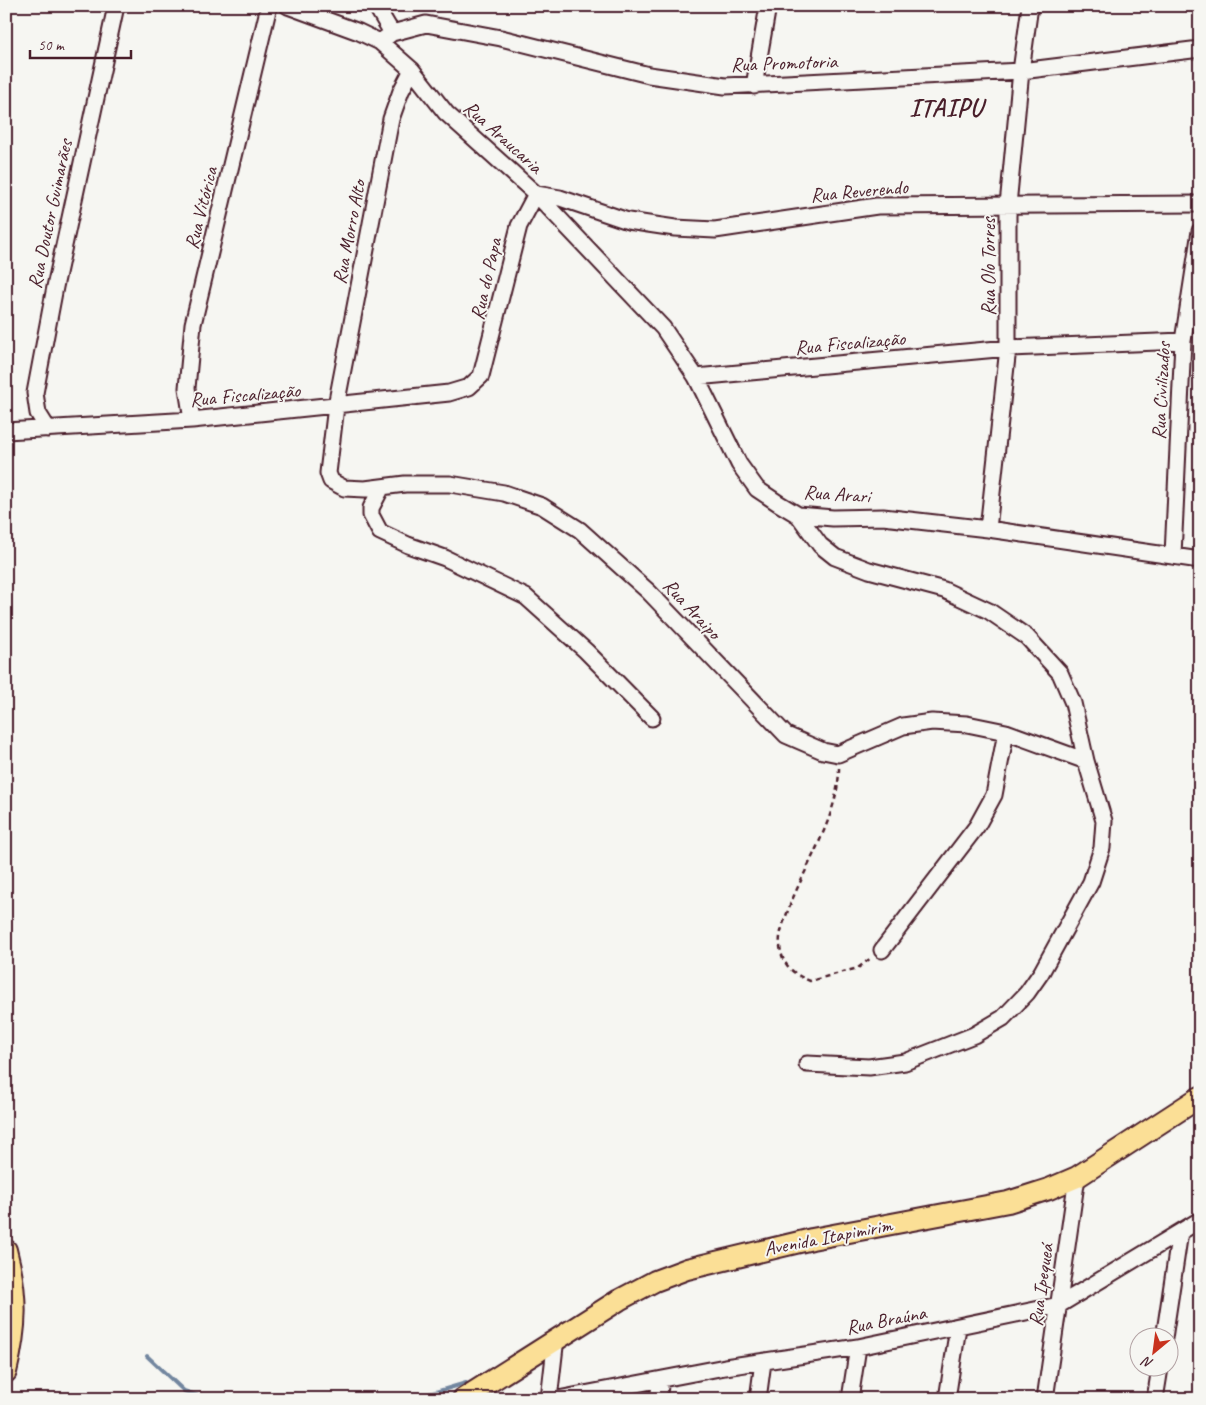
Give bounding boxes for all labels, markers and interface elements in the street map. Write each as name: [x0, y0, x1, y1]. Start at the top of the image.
scale bar: [30, 28, 131, 60]
text: 50 m: [38, 36, 65, 55]
street label: Rua Promotoria: [730, 49, 839, 77]
district label: ITAIPU: [909, 92, 987, 124]
street label: Rua Araucaria: [458, 95, 549, 180]
street label: Rua Doutor Guimarães: [22, 135, 78, 291]
street label: Rua Vitórica: [179, 162, 224, 252]
street label: Rua Reverendo: [809, 174, 910, 208]
street label: Rua Morro Alto: [327, 176, 372, 286]
street label: Rua Olo Torres: [976, 216, 1001, 316]
street label: Rua do Papa: [464, 234, 508, 322]
street label: Rua Fiscalização: [794, 326, 907, 360]
street label: Rua Civilizados: [1146, 339, 1176, 440]
street label: Rua Fiscalização: [189, 378, 302, 412]
street label: Rua Arari: [803, 479, 873, 509]
street label: Rua Araipo: [658, 573, 728, 646]
street label: Avenida Itapimirim: [762, 1212, 896, 1262]
street label: Rua Ipequeá: [1023, 1240, 1059, 1328]
street label: Rua Braúna: [844, 1300, 929, 1340]
north arrow: [1128, 1328, 1178, 1378]
text: N: [1138, 1352, 1156, 1372]

